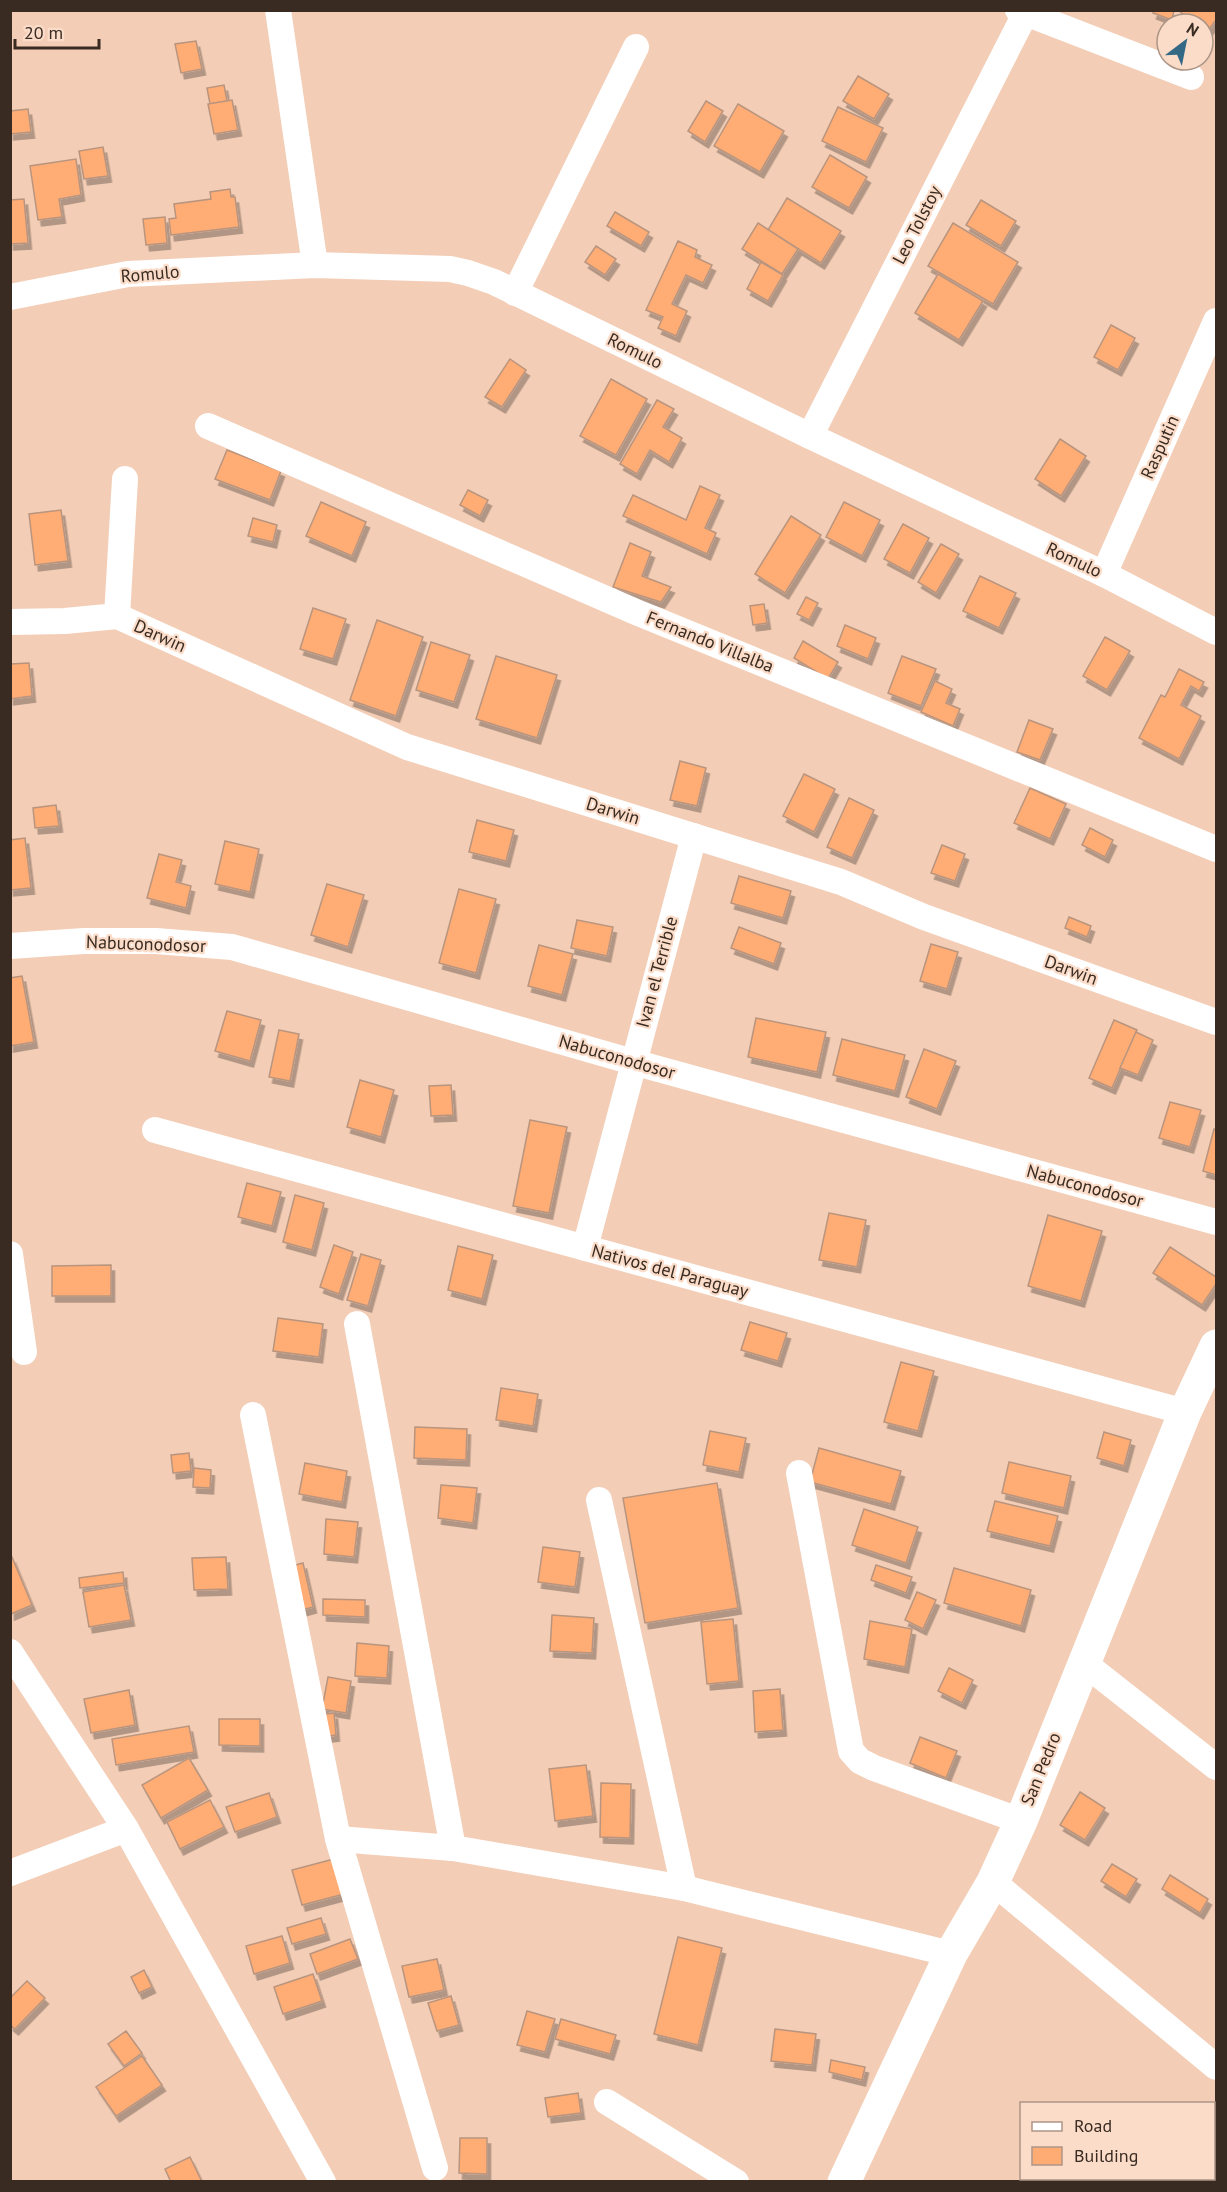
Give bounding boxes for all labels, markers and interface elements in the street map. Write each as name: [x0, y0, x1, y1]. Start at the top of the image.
scale bar: [15, 12, 99, 50]
north arrow: [1155, 12, 1215, 72]
text: N: [1183, 18, 1203, 41]
text: 20 m: [24, 21, 63, 44]
street label: Leo Tolstoy: [887, 181, 946, 268]
street label: Romulo: [120, 259, 180, 288]
street label: Romulo: [604, 327, 667, 374]
street label: Rasputin: [1135, 411, 1184, 482]
street label: Romulo: [1043, 537, 1106, 582]
street label: Fernando Villalba: [643, 606, 777, 678]
street label: Darwin: [131, 614, 190, 657]
street label: Darwin: [584, 792, 643, 830]
street label: Ivan el Terrible: [631, 914, 682, 1030]
street label: Nabuconodosor: [86, 930, 206, 957]
street label: Darwin: [1042, 949, 1101, 990]
street label: Nabuconodosor: [556, 1029, 678, 1084]
street label: Nabuconodosor: [1024, 1159, 1146, 1212]
street label: Nativos del Paraguay: [589, 1239, 752, 1303]
street label: San Pedro: [1015, 1729, 1066, 1809]
legend: [1020, 2102, 1215, 2180]
text: Road: [1074, 2114, 1112, 2137]
text: Building: [1074, 2144, 1138, 2167]

